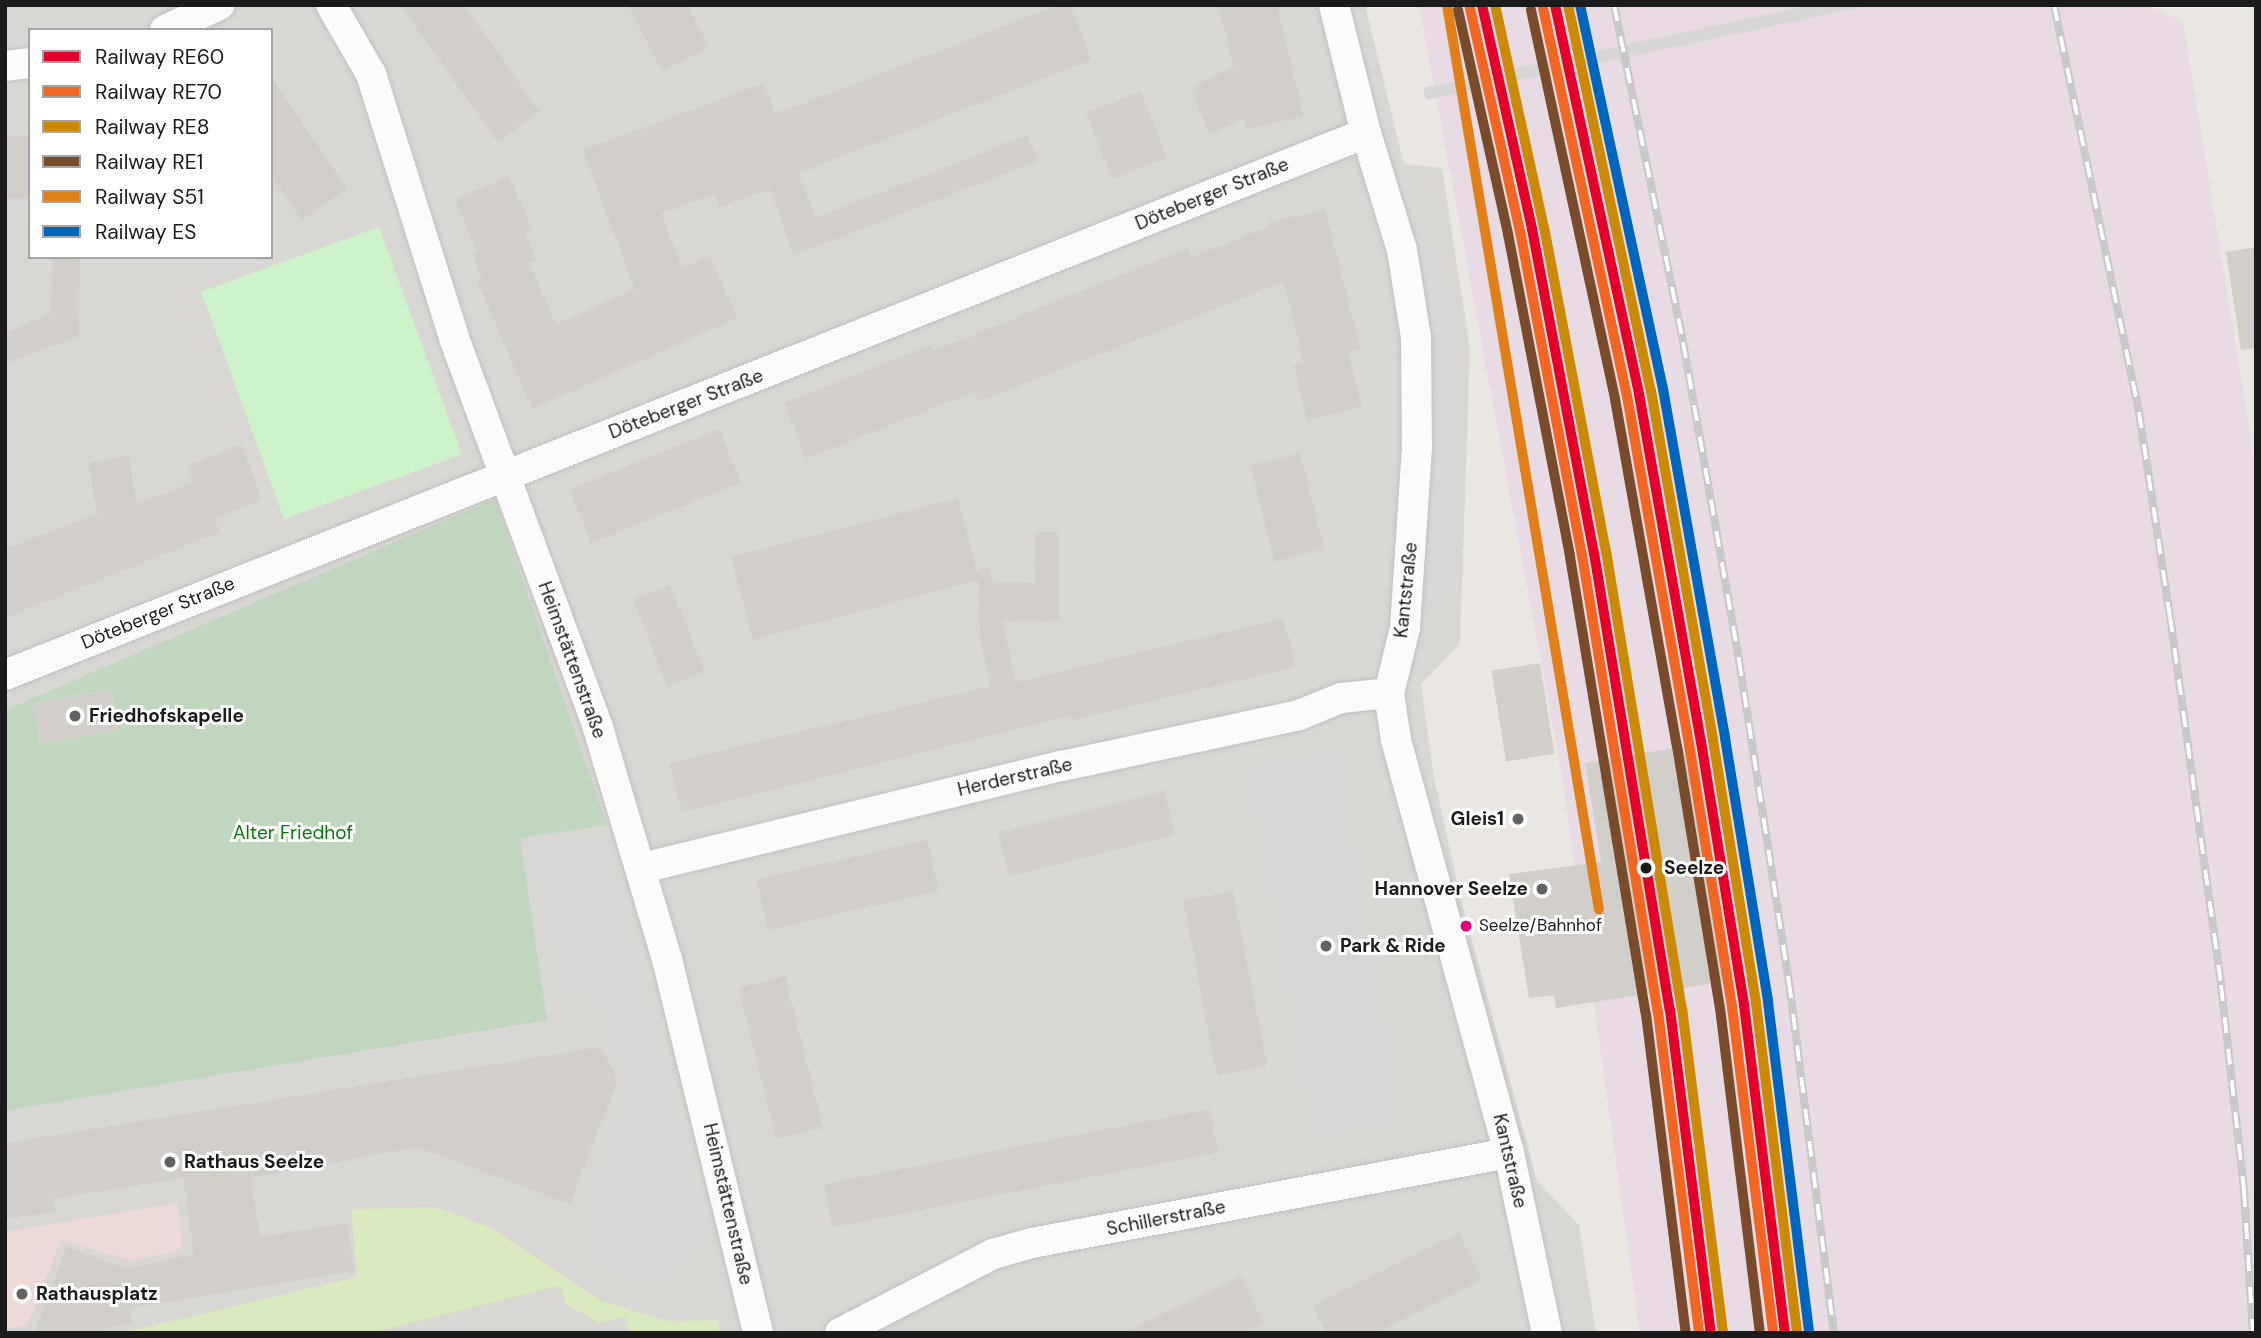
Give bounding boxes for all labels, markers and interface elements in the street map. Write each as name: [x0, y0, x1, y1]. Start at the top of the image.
legend: [28, 28, 273, 259]
text: Railway RE60: [95, 43, 224, 71]
text: Railway RE70: [95, 78, 222, 106]
text: Railway RE8: [95, 113, 209, 141]
text: Railway RE1: [95, 148, 203, 176]
street label: Döteberger Straße: [1132, 153, 1292, 235]
text: Railway S51: [95, 183, 204, 211]
text: Railway ES: [95, 218, 196, 246]
street label: Döteberger Straße: [606, 364, 766, 444]
street label: Kantstraße: [1390, 541, 1422, 639]
street label: Döteberger Straße: [78, 572, 238, 654]
street label: Heimstättenstraße: [533, 578, 611, 742]
place label: Friedhofskapelle: [89, 705, 244, 727]
marker: Friedhofskapelle: [67, 708, 83, 724]
street label: Herderstraße: [955, 753, 1075, 801]
place label: Gleis1: [1451, 808, 1504, 830]
marker: Gleis1: [1510, 811, 1526, 827]
park label: Alter Friedhof: [233, 822, 353, 844]
marker: Seelze: [1635, 857, 1657, 879]
place label: Seelze: [1664, 857, 1724, 879]
place label: Hannover Seelze: [1375, 878, 1528, 900]
marker: Hannover Seelze: [1534, 881, 1550, 897]
place label: Seelze/Bahnhof: [1479, 916, 1602, 936]
marker: Seelze/Bahnhof: [1459, 919, 1473, 933]
place label: Park & Ride: [1340, 935, 1446, 957]
marker: Park & Ride: [1318, 938, 1334, 954]
street label: Kantstraße: [1488, 1111, 1532, 1211]
street label: Heimstättenstraße: [698, 1121, 758, 1287]
place label: Rathaus Seelze: [184, 1151, 324, 1173]
marker: Rathaus Seelze: [162, 1154, 178, 1170]
street label: Schillerstraße: [1105, 1195, 1227, 1241]
place label: Rathausplatz: [36, 1283, 158, 1305]
marker: Rathausplatz: [14, 1286, 30, 1302]

